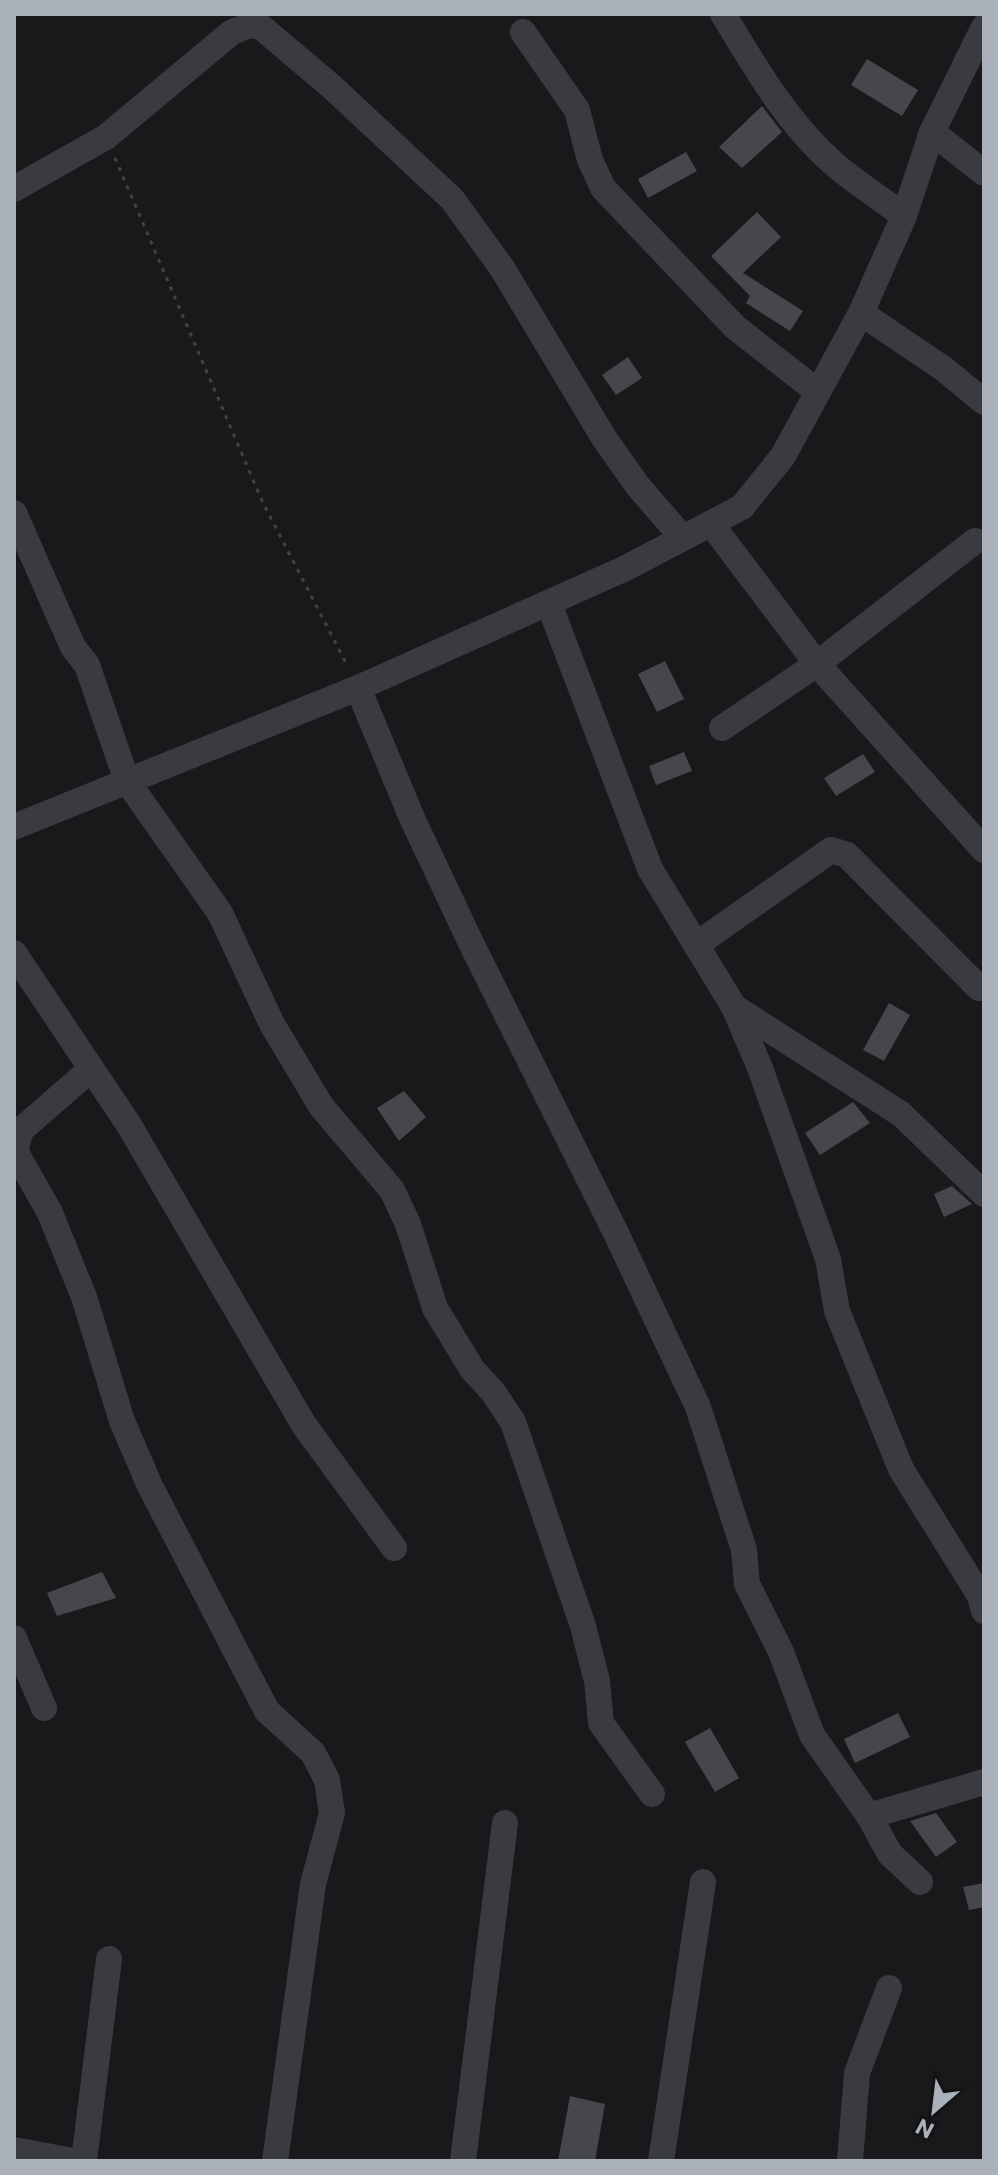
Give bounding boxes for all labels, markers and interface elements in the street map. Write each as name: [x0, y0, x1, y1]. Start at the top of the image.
north arrow: [894, 2071, 974, 2151]
text: N: [911, 2113, 938, 2145]

